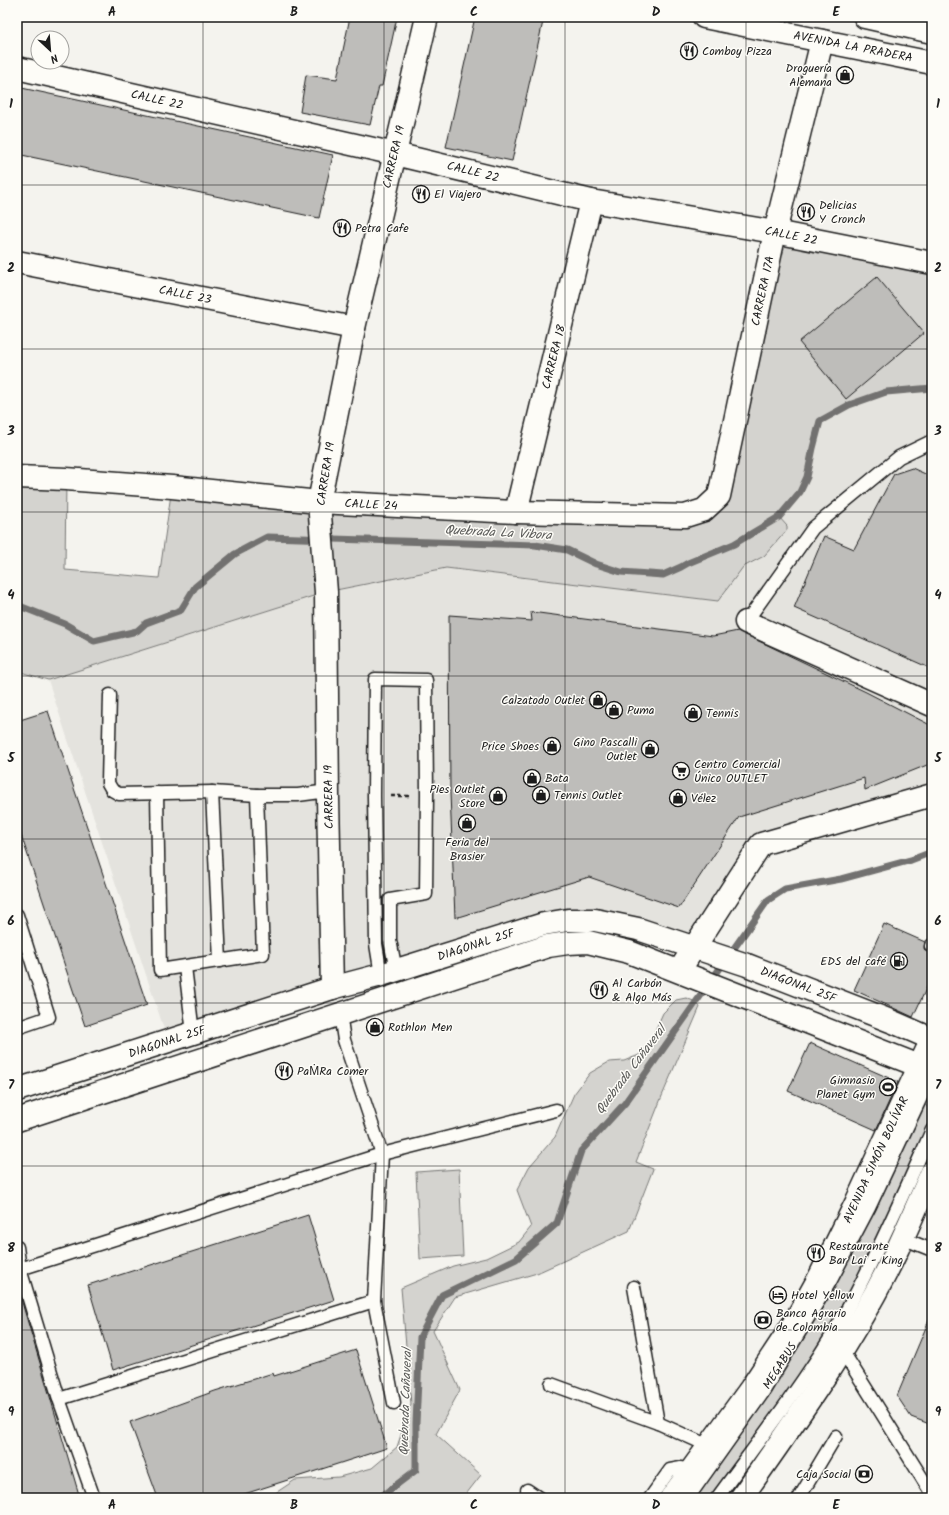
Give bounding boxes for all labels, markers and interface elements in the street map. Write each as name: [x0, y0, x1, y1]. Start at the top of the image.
text: A: [108, 2, 116, 23]
text: B: [290, 2, 298, 23]
text: C: [470, 2, 478, 23]
text: D: [652, 2, 661, 23]
text: E: [832, 2, 840, 23]
street label: AVENIDA LA PRADERA: [792, 26, 914, 68]
north arrow: [30, 30, 70, 70]
restaurant icon: Comboy Pizza: [679, 41, 699, 61]
place label: Comboy Pizza: [702, 42, 772, 61]
text: N: [47, 48, 61, 68]
place label: Droguería Alemana: [786, 59, 832, 92]
shop icon: Droguería Alemana: [835, 65, 855, 85]
street label: CALLE 22: [129, 85, 185, 115]
text: 1: [9, 94, 13, 115]
text: 1: [936, 94, 940, 115]
street label: CARRERA 19: [378, 123, 411, 190]
street label: CALLE 22: [445, 156, 501, 188]
restaurant icon: El Viajero: [411, 184, 431, 204]
place label: El Viajero: [434, 185, 482, 204]
place label: Delicias Y Cronch: [819, 196, 865, 229]
restaurant icon: Delicias Y Cronch: [796, 202, 816, 222]
restaurant icon: Petra Cafe: [332, 218, 352, 238]
place label: Petra Cafe: [355, 219, 409, 238]
street label: CALLE 22: [763, 222, 819, 250]
street label: CARRERA 17A: [746, 254, 780, 328]
text: 2: [7, 258, 15, 279]
text: 2: [934, 258, 942, 279]
street label: CALLE 23: [157, 281, 213, 309]
street label: CARRERA 18: [537, 322, 571, 391]
text: 3: [6, 421, 15, 442]
text: 3: [933, 421, 942, 442]
street label: CARRERA 19: [312, 441, 340, 507]
street label: CALLE 24: [344, 494, 398, 516]
water label: Quebrada La Vibora: [444, 520, 553, 546]
text: 4: [7, 585, 15, 606]
text: 4: [934, 585, 942, 606]
shop icon: Calzatodo Outlet: [588, 690, 608, 710]
place label: Calzatodo Outlet: [501, 691, 585, 710]
shop icon: Puma: [604, 700, 624, 720]
place label: Puma: [627, 701, 655, 720]
shop icon: Tennis: [683, 703, 703, 723]
place label: Tennis: [706, 704, 739, 723]
place label: Gino Pascalli Outlet: [573, 733, 638, 766]
shop icon: Price Shoes: [542, 736, 562, 756]
place label: Price Shoes: [481, 737, 539, 756]
shop icon: Gino Pascalli Outlet: [640, 739, 660, 759]
text: 5: [7, 748, 16, 769]
text: 5: [934, 748, 943, 769]
place label: Centro Comercial Único OUTLET: [694, 755, 780, 788]
supermarket icon: Centro Comercial Único OUTLET: [671, 761, 691, 781]
street label: CARRERA 19: [319, 765, 339, 829]
shop icon: Bata: [522, 768, 542, 788]
place label: Bata: [545, 769, 569, 788]
place label: Pies Outlet Store: [430, 780, 486, 813]
shop icon: Tennis Outlet: [531, 785, 551, 805]
shop icon: Pies Outlet Store: [488, 786, 508, 806]
place label: Tennis Outlet: [554, 786, 623, 805]
shop icon: Vélez: [668, 788, 688, 808]
place label: Vélez: [691, 789, 716, 808]
shop icon: Feria del Brasier: [457, 813, 477, 833]
place label: Feria del Brasier: [445, 833, 489, 866]
text: 6: [7, 911, 15, 932]
text: 6: [934, 911, 942, 932]
street label: DIAGONAL 25F: [435, 923, 519, 966]
fuel station icon: EDS del café: [889, 951, 909, 971]
place label: EDS del café: [820, 952, 887, 971]
street label: DIAGONAL 25F: [757, 962, 840, 1009]
place label: Al Carbón & Algo Más: [612, 974, 672, 1007]
restaurant icon: Al Carbón & Algo Más: [589, 980, 609, 1000]
shop icon: Rothlon Men: [365, 1017, 385, 1037]
place label: Rothlon Men: [388, 1018, 452, 1037]
water label: Quebrada Cañaveral: [590, 1019, 673, 1119]
street label: DIAGONAL 25F: [126, 1020, 210, 1063]
restaurant icon: PaṀRa Comer: [274, 1061, 294, 1081]
place label: PaṀRa Comer: [297, 1062, 369, 1081]
place label: Gimnasio Planet Gym: [816, 1071, 875, 1104]
text: 7: [8, 1075, 15, 1096]
text: 7: [935, 1075, 942, 1096]
sports icon: Gimnasio Planet Gym: [878, 1077, 898, 1097]
street label: AVENIDA SIMÓN BOLÍVAR: [838, 1093, 914, 1227]
place label: Restaurante Bar Lai - King: [829, 1237, 904, 1270]
text: 8: [7, 1238, 15, 1259]
text: 8: [934, 1238, 942, 1259]
restaurant icon: Restaurante Bar Lai - King: [806, 1243, 826, 1263]
hotel icon: Hotel Yellow: [768, 1285, 788, 1305]
place label: Hotel Yellow: [791, 1286, 855, 1305]
place label: Banco Agrario de Colombia: [776, 1304, 846, 1337]
bank icon: Banco Agrario de Colombia: [753, 1310, 773, 1330]
street label: MEGABUS: [758, 1338, 802, 1393]
water label: Quebrada Cañaveral: [394, 1345, 418, 1456]
text: 9: [8, 1402, 15, 1423]
text: 9: [935, 1402, 942, 1423]
bank icon: Caja Social: [854, 1464, 874, 1484]
place label: Caja Social: [796, 1465, 851, 1484]
text: A: [108, 1495, 116, 1515]
text: B: [290, 1495, 298, 1515]
text: C: [470, 1495, 478, 1515]
text: D: [652, 1495, 661, 1515]
text: E: [832, 1495, 840, 1515]

